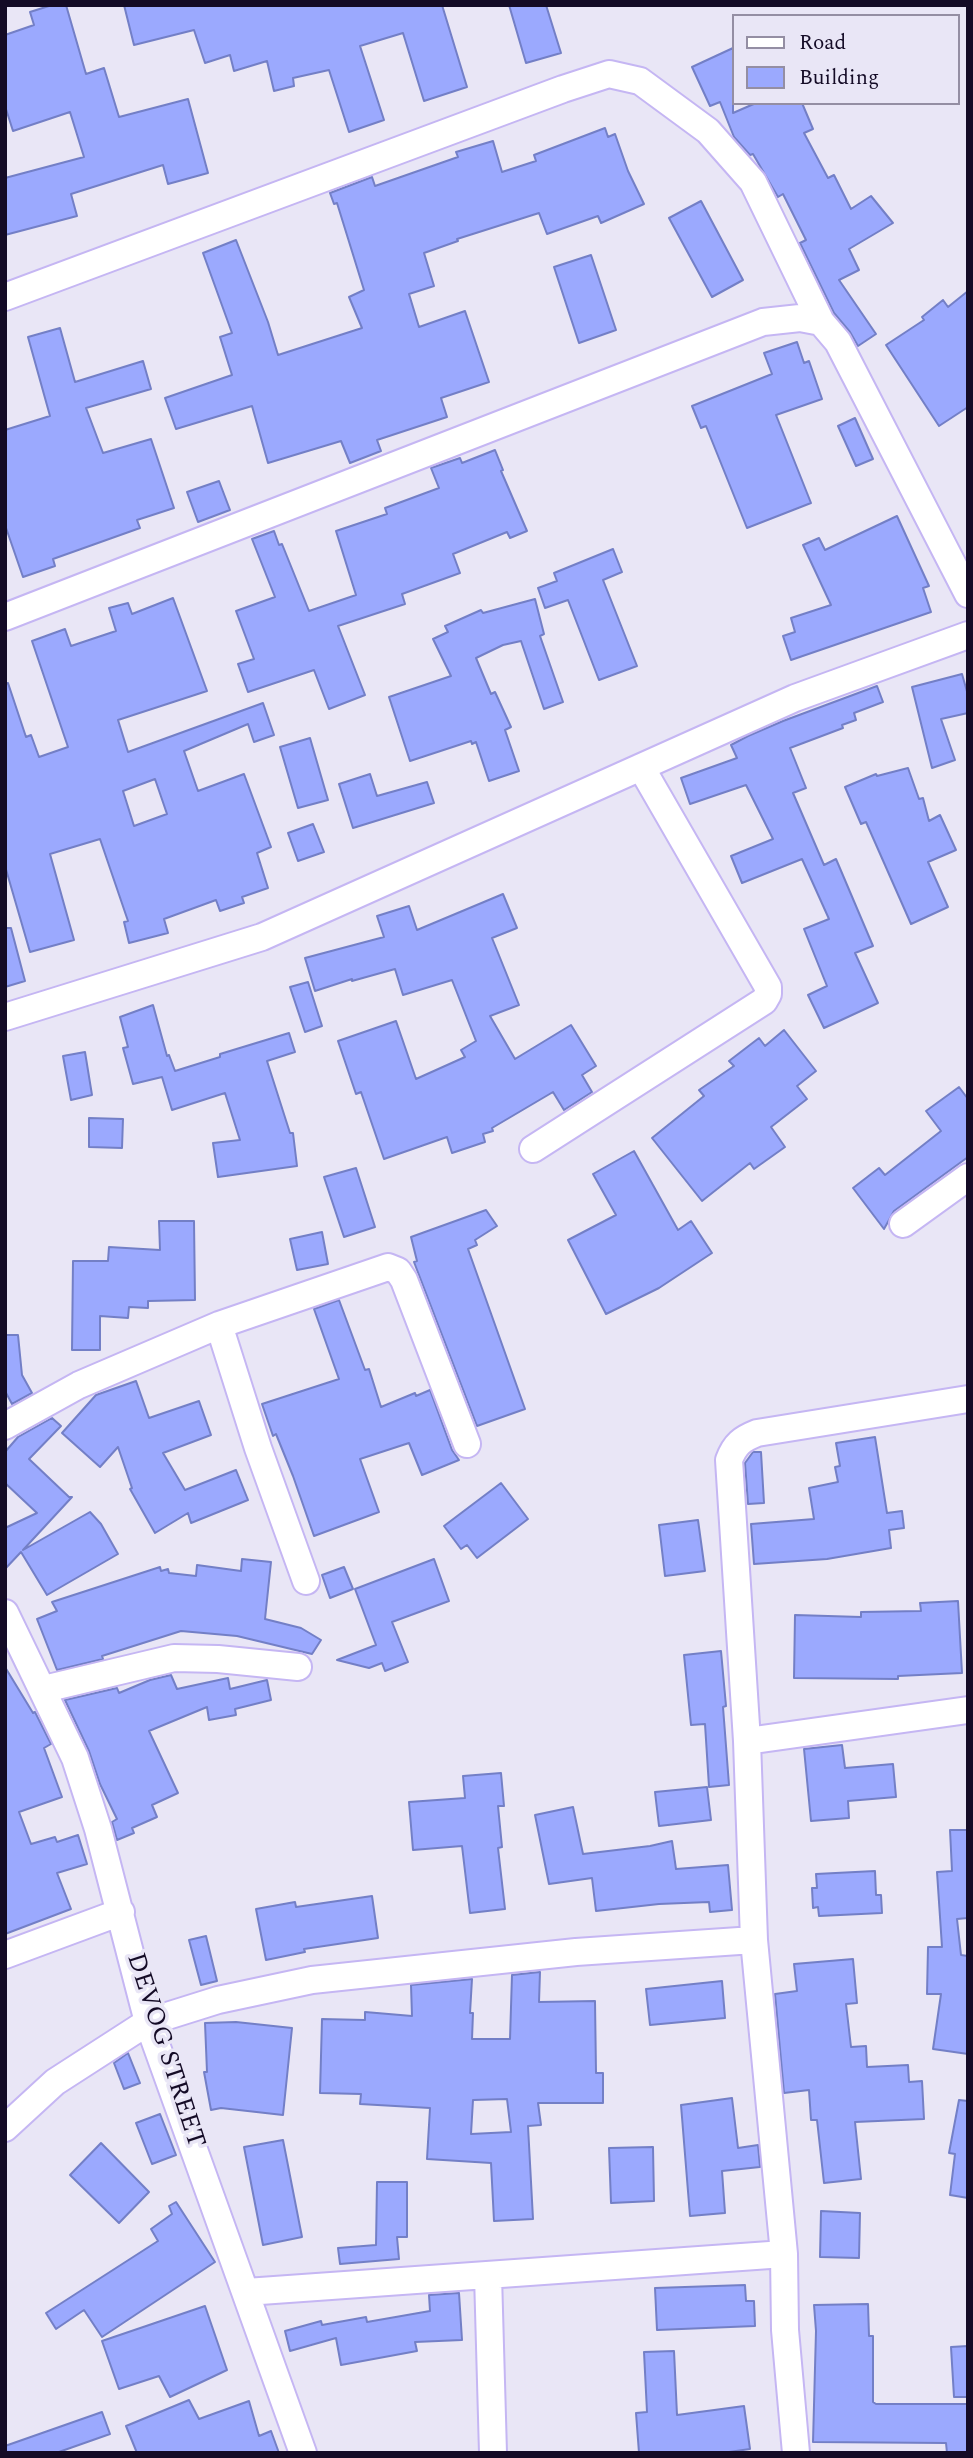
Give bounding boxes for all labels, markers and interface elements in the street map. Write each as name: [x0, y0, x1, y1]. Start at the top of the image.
legend: [732, 14, 959, 105]
text: Road: [799, 27, 846, 59]
text: Building: [799, 62, 879, 94]
street label: DEVOG STREET: [118, 1950, 210, 2152]

